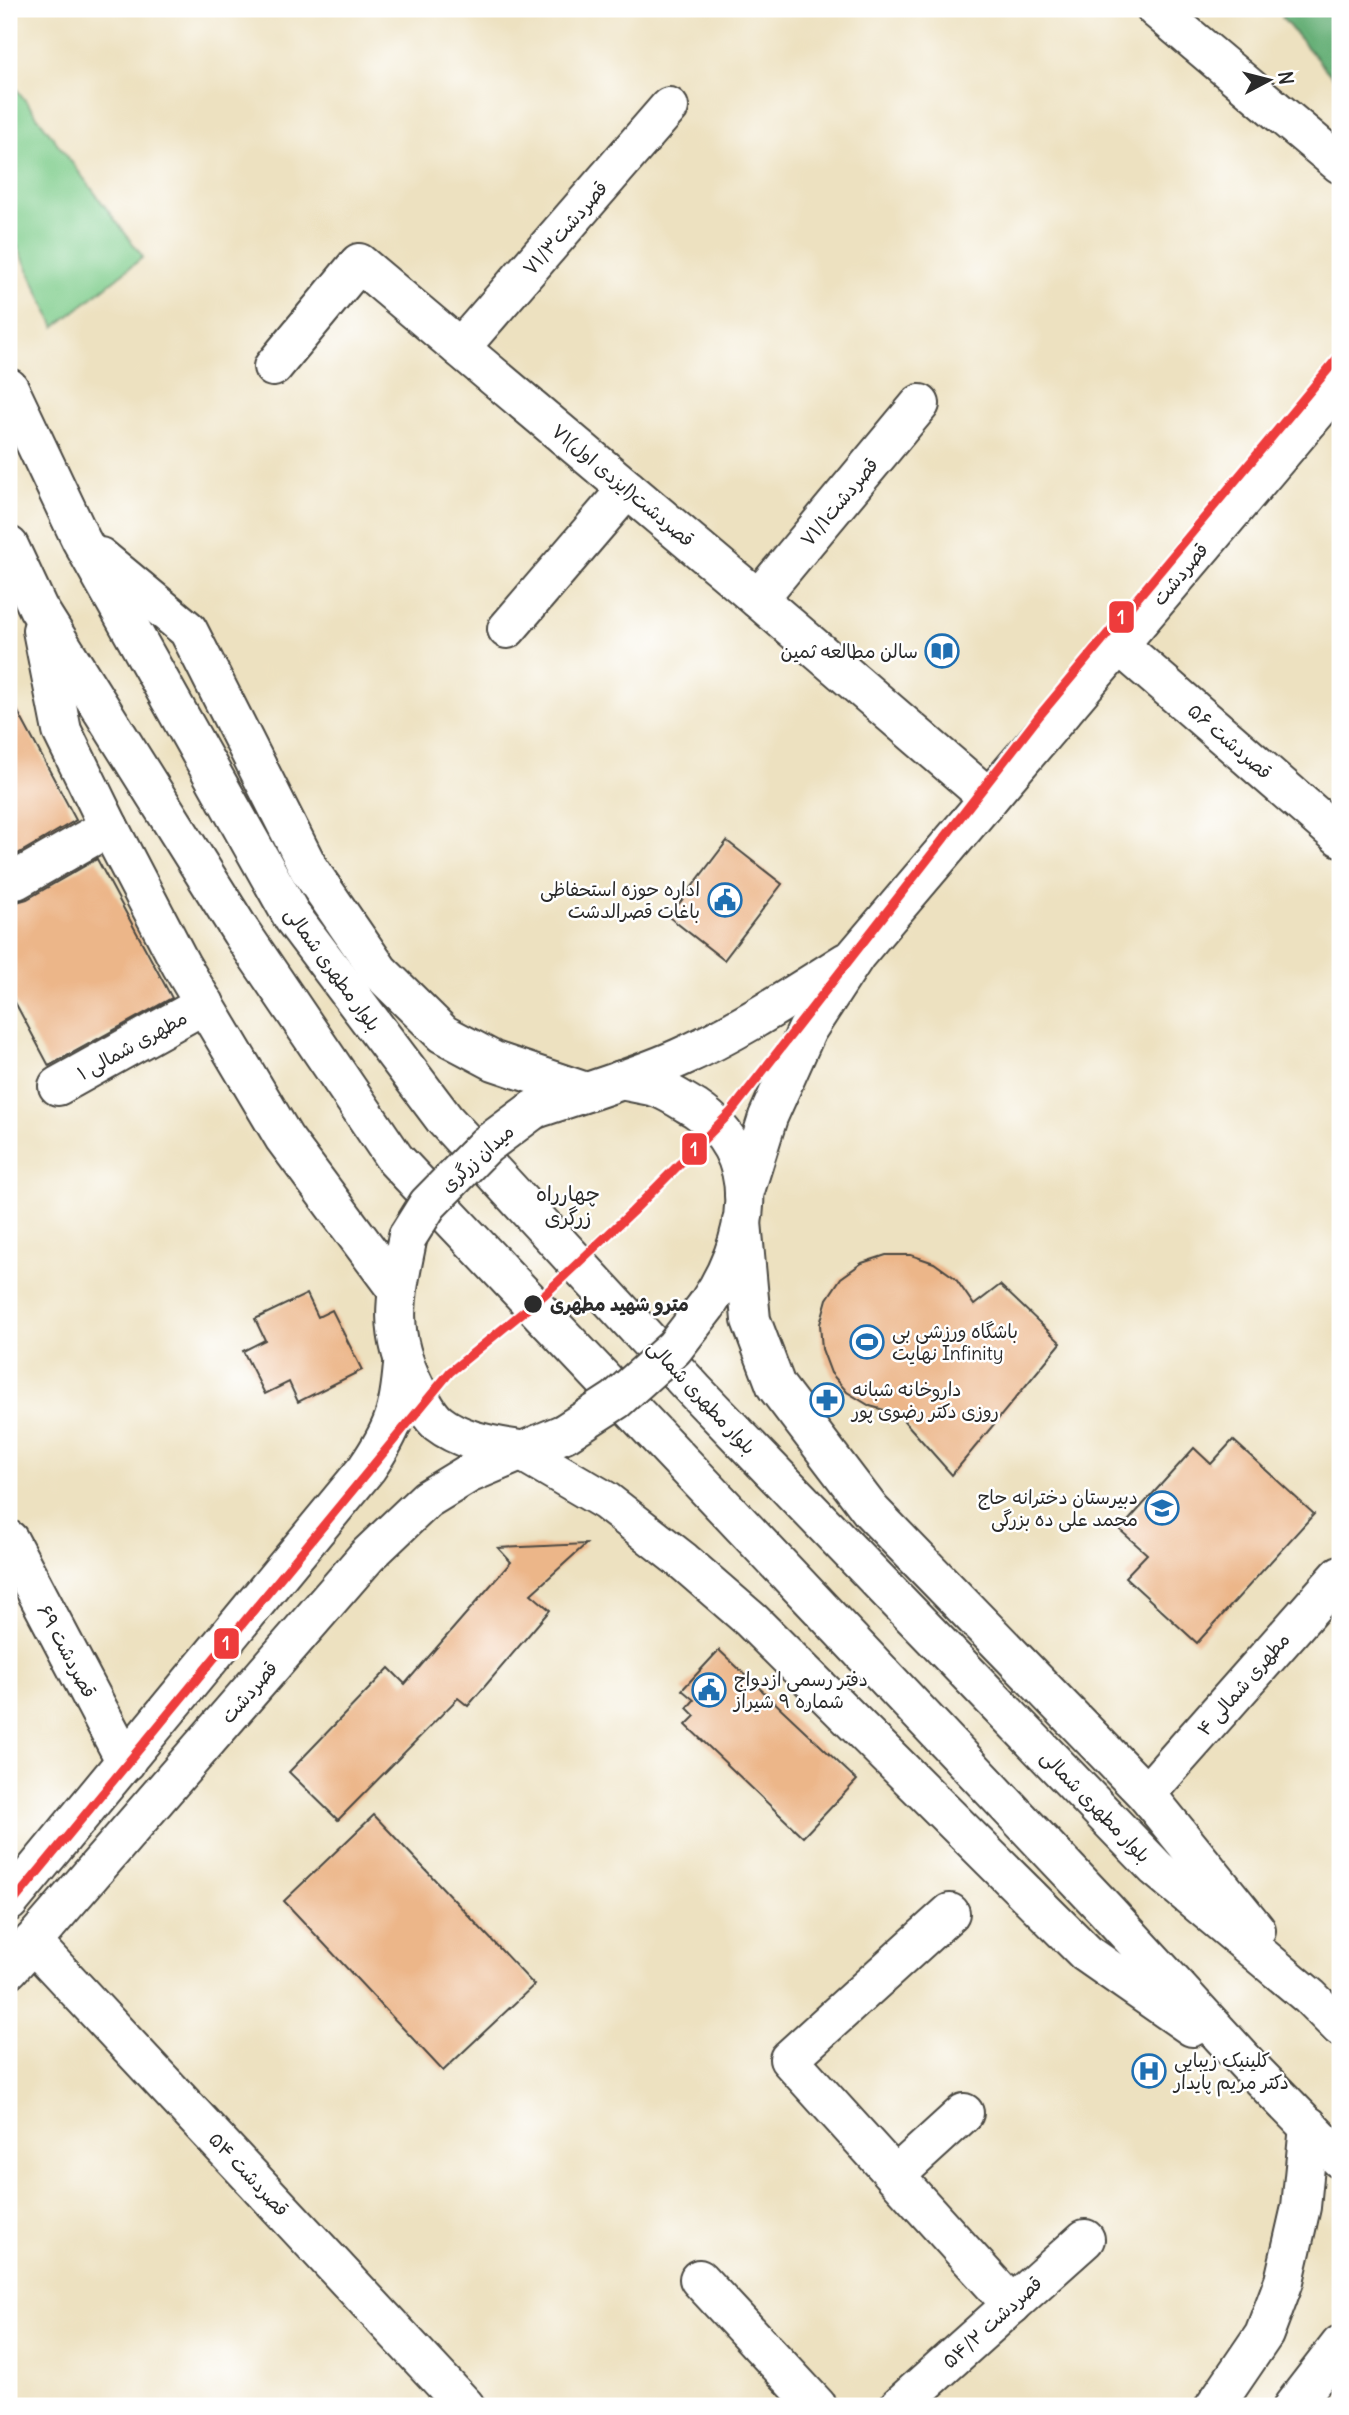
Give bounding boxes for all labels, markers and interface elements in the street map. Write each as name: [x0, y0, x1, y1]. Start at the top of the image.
north arrow: [1234, 46, 1304, 116]
text: N: [1273, 70, 1299, 86]
street label: قصردشت۷۱/۳: [517, 176, 613, 280]
street label: ۷۱قصردشت(ایزدی اول): [547, 418, 699, 552]
street label: قصردشت۷۱/۱: [795, 453, 883, 551]
street label: قصردشت: [1147, 538, 1213, 610]
line badge: 1: [1108, 600, 1135, 634]
text: 1: [1117, 605, 1125, 629]
library icon: سالن مطالعه ثمین: [923, 632, 961, 670]
place label: سالن مطالعه ثمین: [781, 639, 918, 663]
street label: ۵۶ قصردشت: [1183, 698, 1277, 784]
place label: اداره حوزه استحفاظی باغات قصرالدشت: [540, 877, 700, 923]
public building icon: اداره حوزه استحفاظی باغات قصرالدشت: [706, 881, 744, 919]
street label: بلوار مطهرى شمالى: [279, 902, 386, 1036]
street label: ۱ مطهری شمالی: [73, 1005, 192, 1086]
street label: میدان زرگری: [435, 1119, 519, 1197]
line badge: 1: [681, 1132, 708, 1166]
text: 1: [690, 1137, 698, 1161]
district label: چهارراه زرگری: [536, 1180, 600, 1231]
place label: مترو شهید مطهری: [550, 1292, 689, 1316]
marker: مترو شهید مطهری: [522, 1293, 544, 1315]
place label: باشگاه ورزشی بی نهایت Infinity: [892, 1319, 1018, 1365]
sports icon: باشگاه ورزشی بی نهایت Infinity: [848, 1323, 886, 1361]
street label: بلوار مطهرى شمالى: [642, 1335, 761, 1460]
place label: داروخانه شبانه روزی دکتر رضوی پور: [850, 1377, 999, 1424]
pharmacy icon: داروخانه شبانه روزی دکتر رضوی پور: [808, 1381, 846, 1419]
place label: دبیرستان دخترانه حاج محمد علی ده بزرگی: [978, 1485, 1138, 1532]
school or university icon: دبیرستان دخترانه حاج محمد علی ده بزرگی: [1143, 1489, 1181, 1527]
street label: ۶۹ قصردشت: [32, 1600, 102, 1702]
line badge: 1: [213, 1627, 240, 1660]
street label: ۴ مطهری شمالی: [1192, 1627, 1295, 1741]
text: 1: [222, 1631, 230, 1655]
street label: قصردشت: [215, 1656, 283, 1728]
place label: دفتر رسمی ازدواج شماره ۹ شیراز: [732, 1667, 868, 1713]
public building icon: دفتر رسمی ازدواج شماره ۹ شیراز: [690, 1671, 728, 1709]
street label: بلوار مطهرى شمالى: [1035, 1745, 1156, 1868]
place label: کلینیک زیبایی دکتر مریم پایدار: [1172, 2048, 1289, 2097]
hospital icon: کلینیک زیبایی دکتر مریم پایدار: [1130, 2052, 1168, 2090]
street label: ۵۴ قصردشت: [204, 2127, 294, 2221]
street label: ۵۴/۲ قصردشت: [937, 2271, 1047, 2373]

